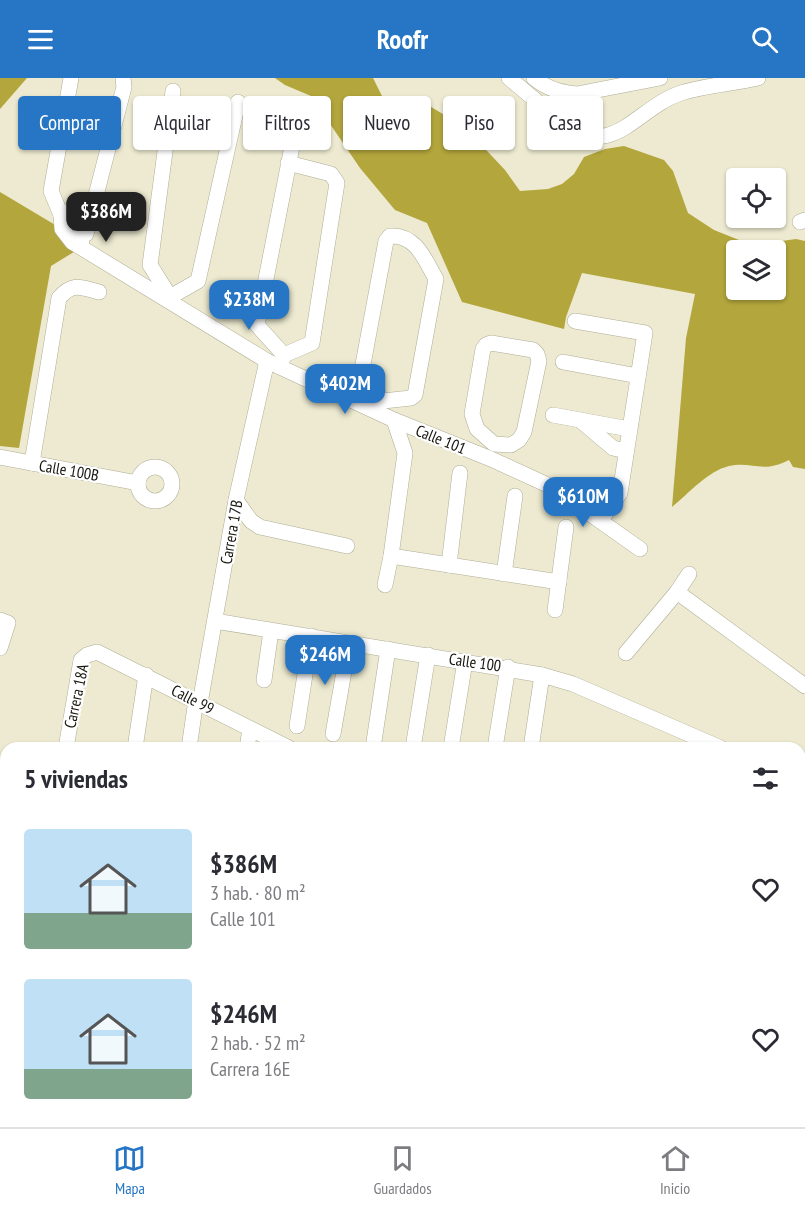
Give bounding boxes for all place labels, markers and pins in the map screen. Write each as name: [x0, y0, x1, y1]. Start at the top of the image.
pin: $386M: [64, 192, 148, 243]
pin: $238M: [207, 280, 291, 331]
pin: $402M: [303, 364, 387, 415]
pin: $610M: [541, 477, 625, 528]
pin: $246M: [283, 635, 367, 686]

